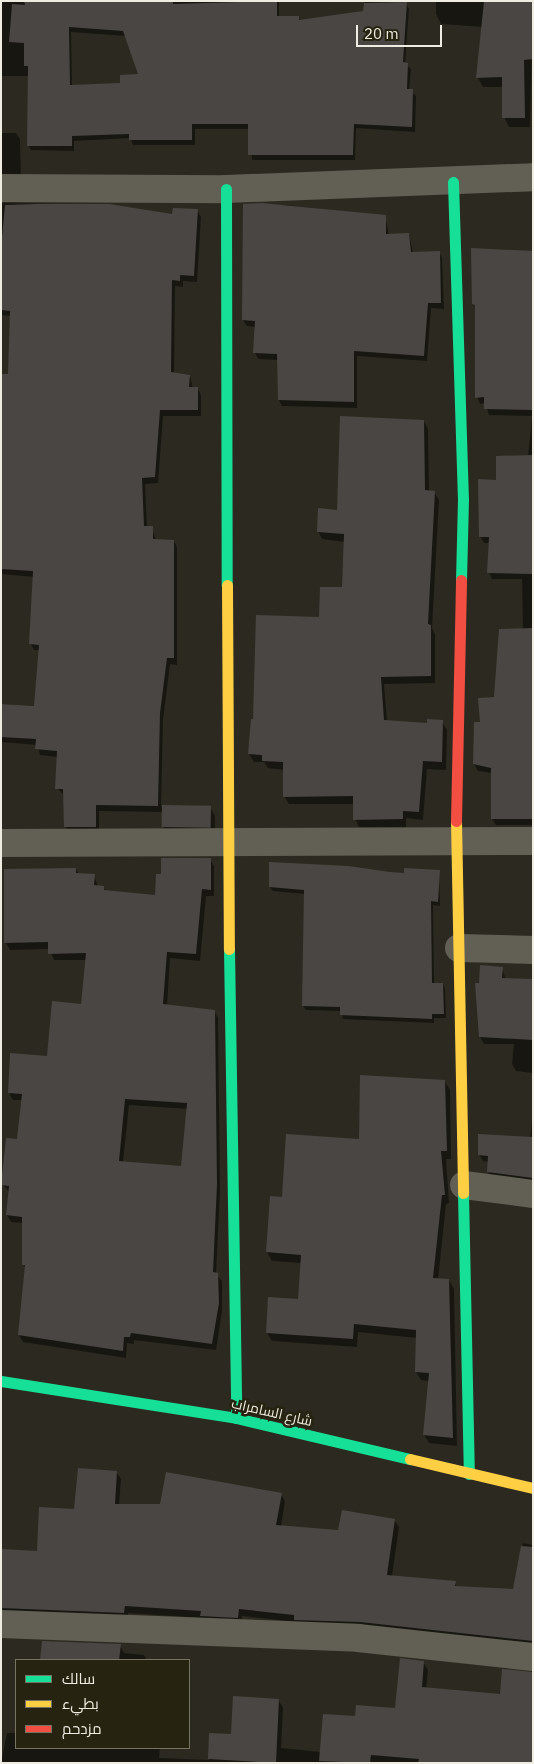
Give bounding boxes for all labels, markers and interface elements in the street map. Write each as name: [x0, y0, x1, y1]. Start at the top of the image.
scale bar: [359, 15, 445, 47]
text: 20 m: [364, 24, 399, 43]
street label: شارع السامراب: [230, 1395, 314, 1429]
legend: [15, 1659, 190, 1749]
text: سالك: [62, 1669, 95, 1688]
text: بطيء: [62, 1694, 99, 1713]
text: مزدحم: [62, 1719, 102, 1738]

